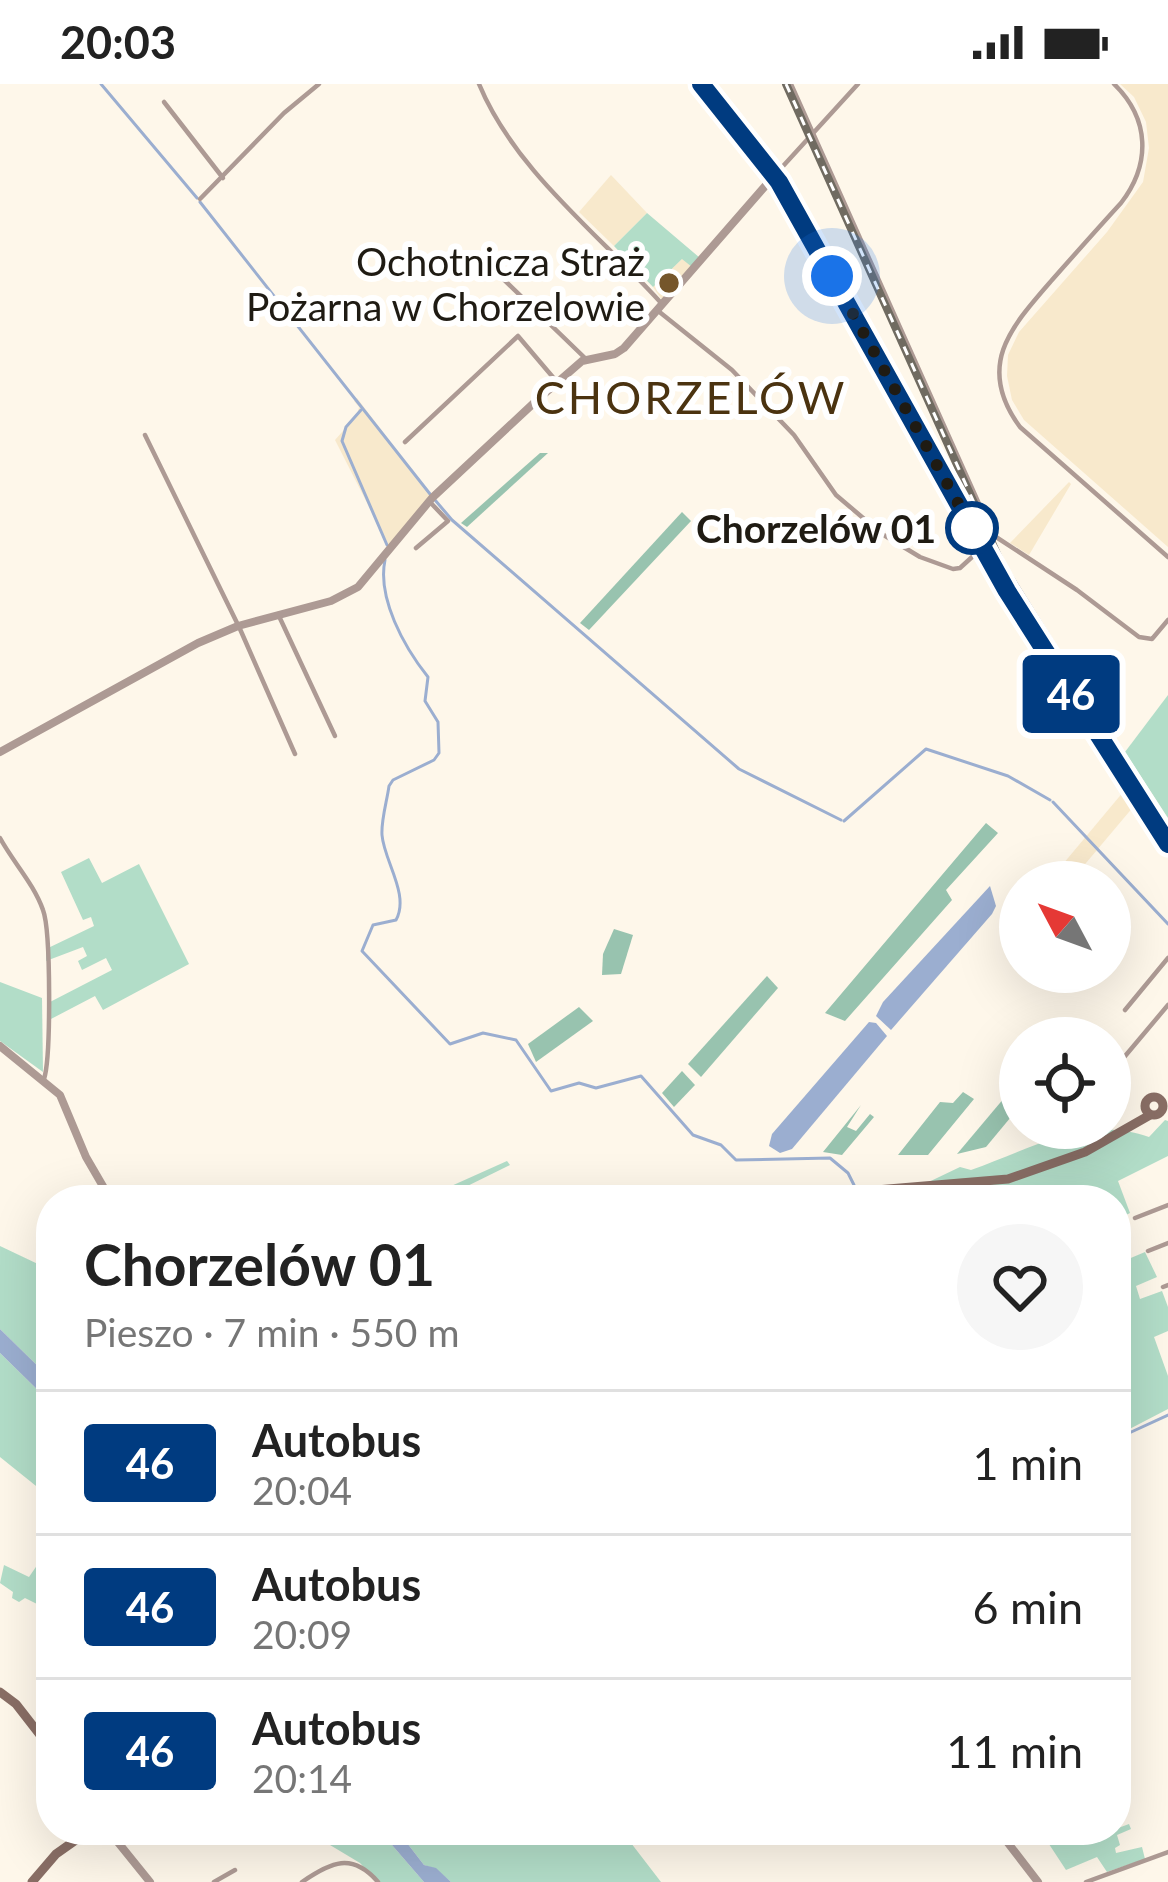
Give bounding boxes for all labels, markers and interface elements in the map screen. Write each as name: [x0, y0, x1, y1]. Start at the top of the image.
text: 20:03: [60, 15, 176, 69]
place label: Ochotnicza Straż Pożarna w Chorzelowie: [246, 238, 645, 329]
your location: [802, 246, 862, 306]
marker: Ochotnicza Straż Pożarna w Chorzelowie: [656, 270, 682, 296]
district label: CHORZELÓW: [535, 370, 847, 424]
marker: Chorzelów 01: [947, 503, 997, 553]
place label: Chorzelów 01: [696, 505, 936, 551]
line badge: 46: [1017, 655, 1125, 733]
text: 46: [1047, 669, 1095, 719]
north arrow: [999, 861, 1131, 993]
map controls: [999, 861, 1131, 1149]
button: locate: [999, 1017, 1131, 1149]
button: heart: [957, 1224, 1083, 1350]
text: Chorzelów 01: [84, 1230, 435, 1298]
text: Pieszo · 7 min · 550 m: [84, 1309, 459, 1355]
text: Autobus: [252, 1413, 421, 1467]
text: 1 min: [972, 1436, 1083, 1490]
text: 46: [126, 1438, 174, 1488]
text: 20:04: [252, 1467, 352, 1513]
text: Autobus: [252, 1557, 421, 1611]
text: 6 min: [972, 1580, 1083, 1634]
text: 46: [126, 1582, 174, 1632]
text: 20:09: [252, 1611, 352, 1657]
text: Autobus: [252, 1701, 421, 1755]
text: 11 min: [946, 1724, 1083, 1778]
text: 46: [126, 1726, 174, 1776]
text: 20:14: [252, 1755, 352, 1801]

